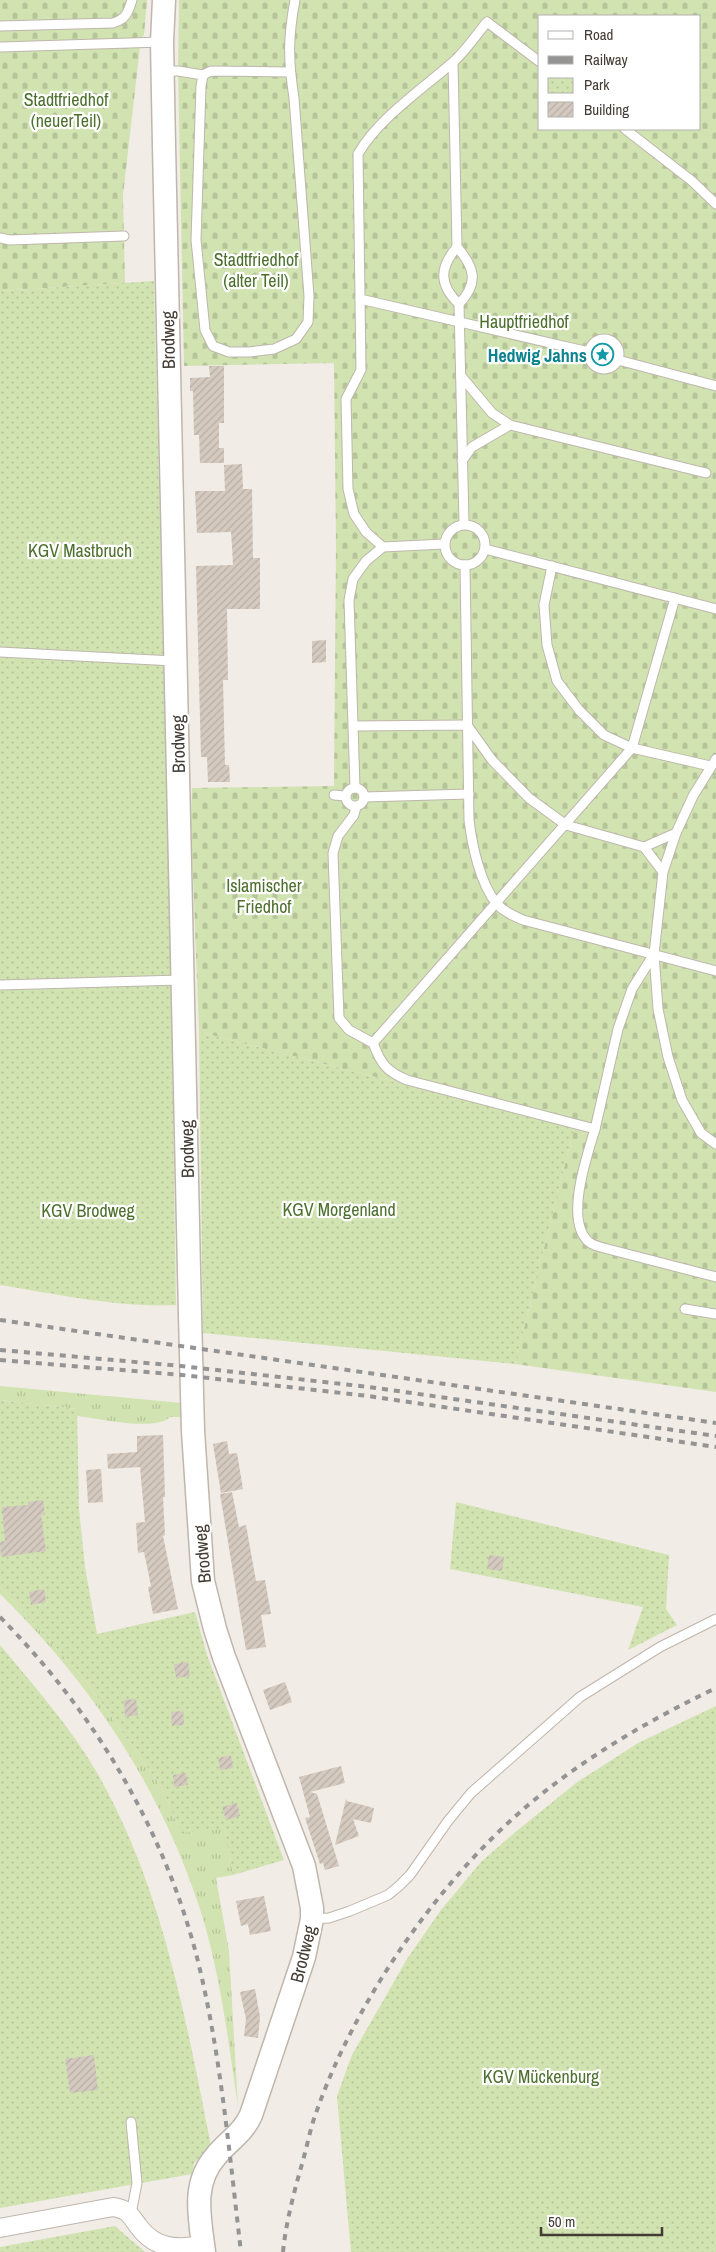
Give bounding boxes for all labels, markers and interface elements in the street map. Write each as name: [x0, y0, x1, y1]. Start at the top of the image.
legend: [538, 15, 701, 130]
text: Road: [584, 24, 613, 45]
text: Railway: [584, 49, 629, 70]
text: Park: [584, 74, 610, 95]
park label: Stadtfriedhof (neuerTeil): [24, 87, 109, 133]
text: Building: [584, 99, 629, 120]
park label: Stadtfriedhof (alter Teil): [214, 247, 299, 293]
park label: Hauptfriedhof: [479, 309, 570, 334]
street label: Brodweg: [155, 310, 181, 369]
place label: Hedwig Jahns: [488, 343, 587, 368]
place icon: Hedwig Jahns: [591, 343, 615, 367]
park label: KGV Mastbruch: [28, 538, 132, 563]
street label: Brodweg: [165, 714, 191, 773]
park label: Islamischer Friedhof: [226, 873, 302, 919]
street label: Brodweg: [174, 1119, 200, 1178]
park label: KGV Morgenland: [282, 1197, 396, 1222]
park label: KGV Brodweg: [41, 1198, 136, 1223]
street label: Brodweg: [187, 1523, 217, 1584]
street label: Brodweg: [284, 1922, 322, 1985]
park label: KGV Mückenburg: [483, 2064, 600, 2089]
scale bar: [541, 2204, 662, 2236]
text: 50 m: [548, 2211, 575, 2232]

